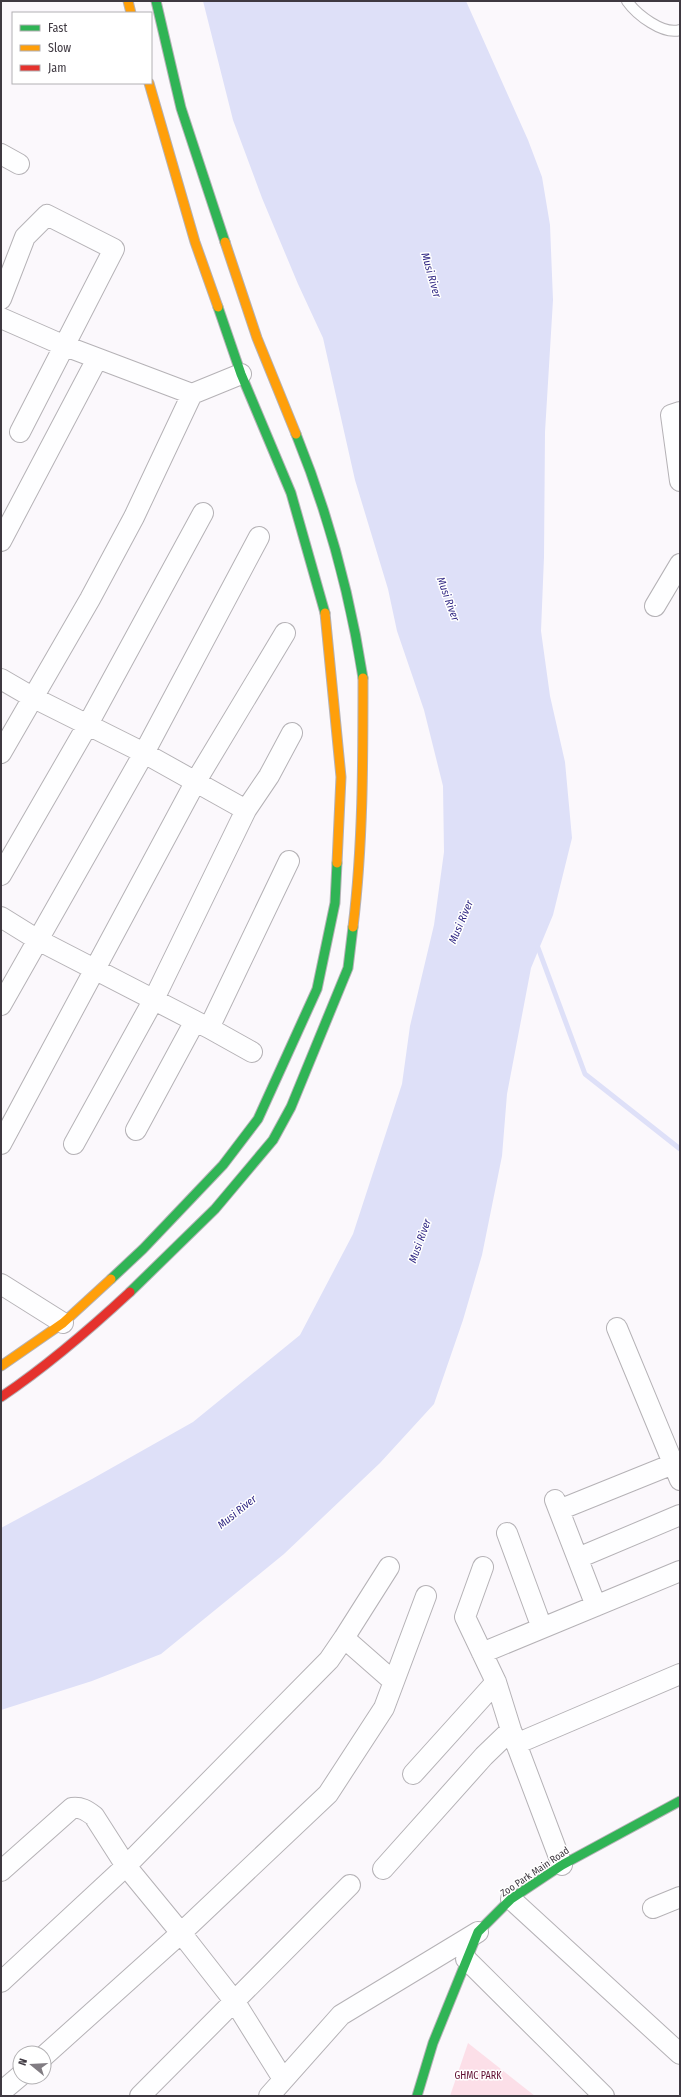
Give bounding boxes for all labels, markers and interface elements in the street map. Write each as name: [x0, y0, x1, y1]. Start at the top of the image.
legend: [12, 12, 152, 84]
text: Fast: [48, 21, 67, 35]
text: Slow: [48, 41, 71, 55]
text: Jam: [48, 61, 66, 75]
water label: Musi River: [418, 251, 444, 300]
water label: Musi River: [434, 575, 462, 624]
water label: Musi River: [446, 897, 476, 946]
water label: Musi River: [406, 1216, 434, 1265]
water label: Musi River: [215, 1492, 260, 1532]
street label: Zoo Park Main Road: [498, 1845, 572, 1899]
north arrow: [12, 2045, 52, 2085]
text: N: [16, 2057, 30, 2067]
park label: GHMC PARK: [455, 2070, 502, 2082]

